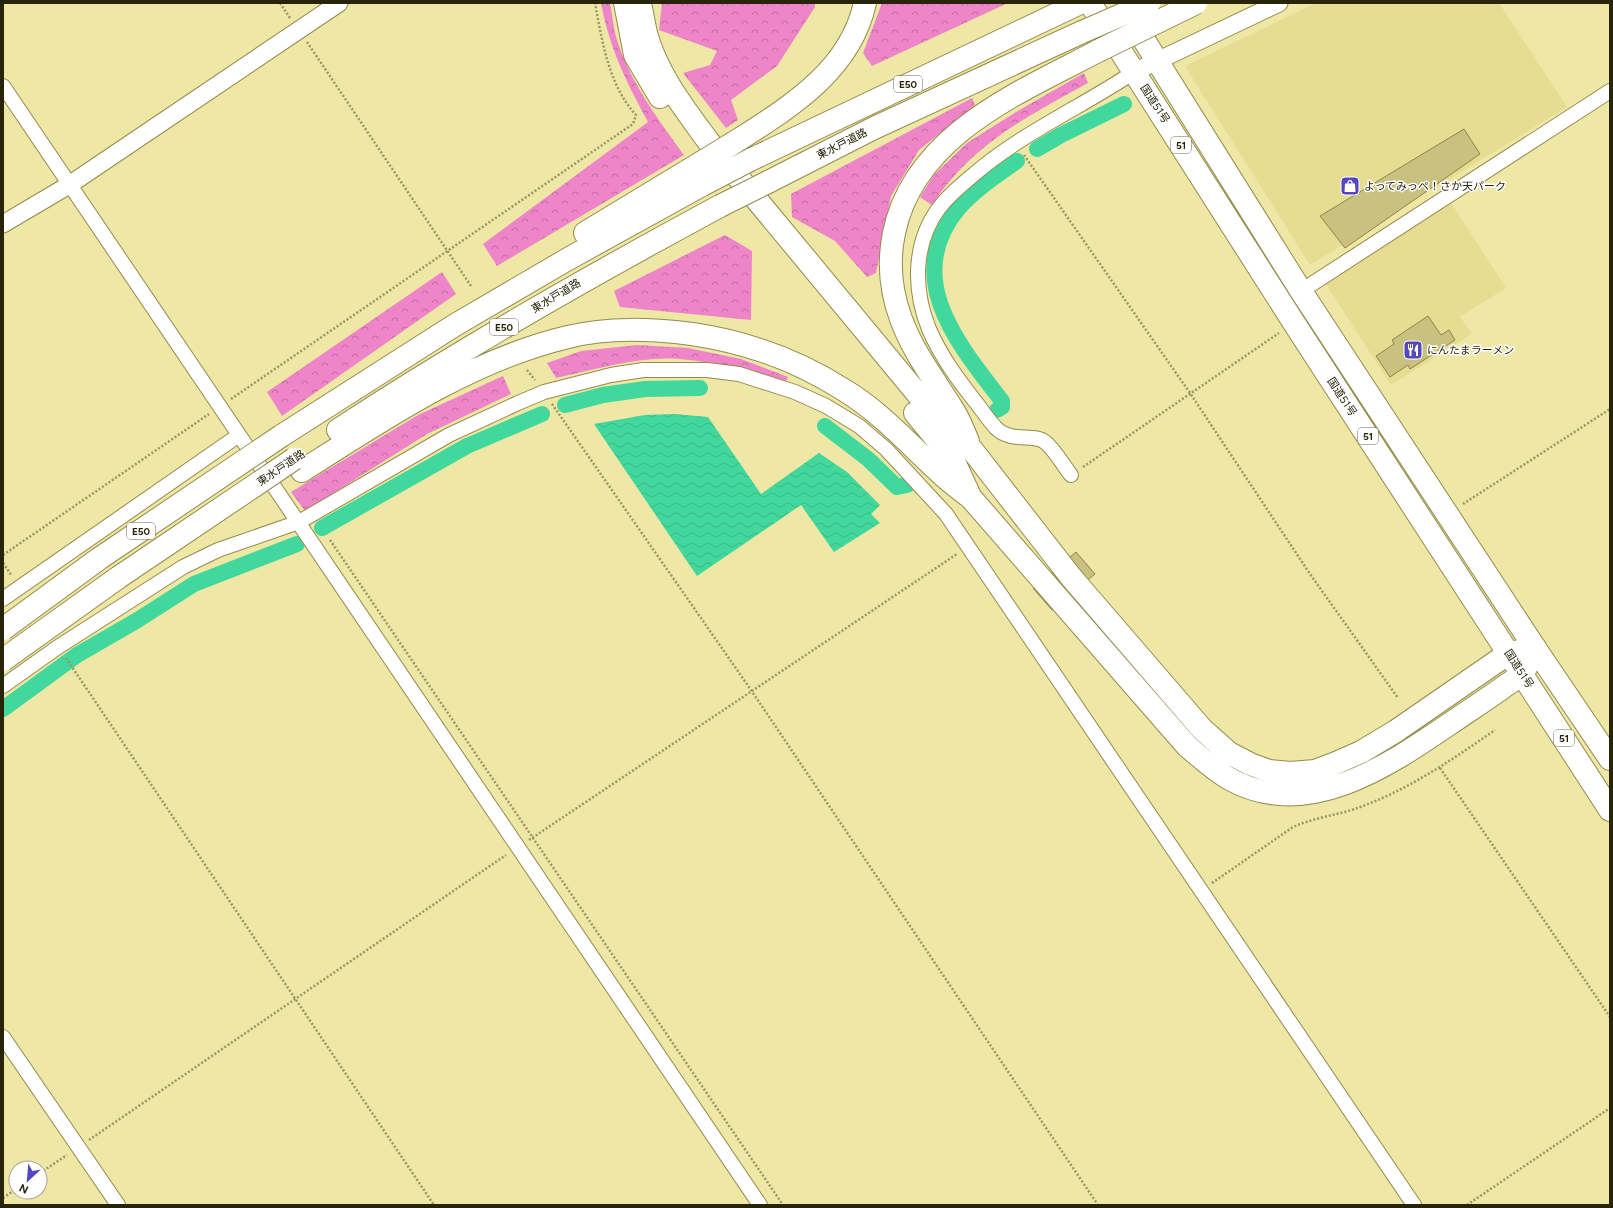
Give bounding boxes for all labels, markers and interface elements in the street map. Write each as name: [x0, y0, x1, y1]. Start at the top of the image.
road number: E50: [894, 76, 922, 92]
street label: 国道51号: [1138, 82, 1172, 126]
street label: 東水戸道路: [815, 126, 869, 162]
road number: 51: [1171, 137, 1191, 153]
shop icon: よってみっぺ！さか天パーク: [1339, 175, 1361, 197]
place label: よってみっぺ！さか天パーク: [1364, 180, 1506, 193]
street label: 東水戸道路: [529, 276, 583, 316]
road number: E50: [490, 319, 518, 335]
restaurant icon: にんたまラーメン: [1402, 339, 1424, 361]
place label: にんたまラーメン: [1427, 344, 1514, 357]
street label: 国道51号: [1325, 375, 1359, 419]
road number: 51: [1358, 428, 1378, 444]
street label: 東水戸道路: [255, 447, 307, 489]
road number: E50: [127, 523, 155, 539]
street label: 国道51号: [1502, 647, 1536, 691]
road number: 51: [1554, 730, 1574, 746]
north arrow: [8, 1160, 48, 1200]
text: N: [17, 1181, 31, 1196]

